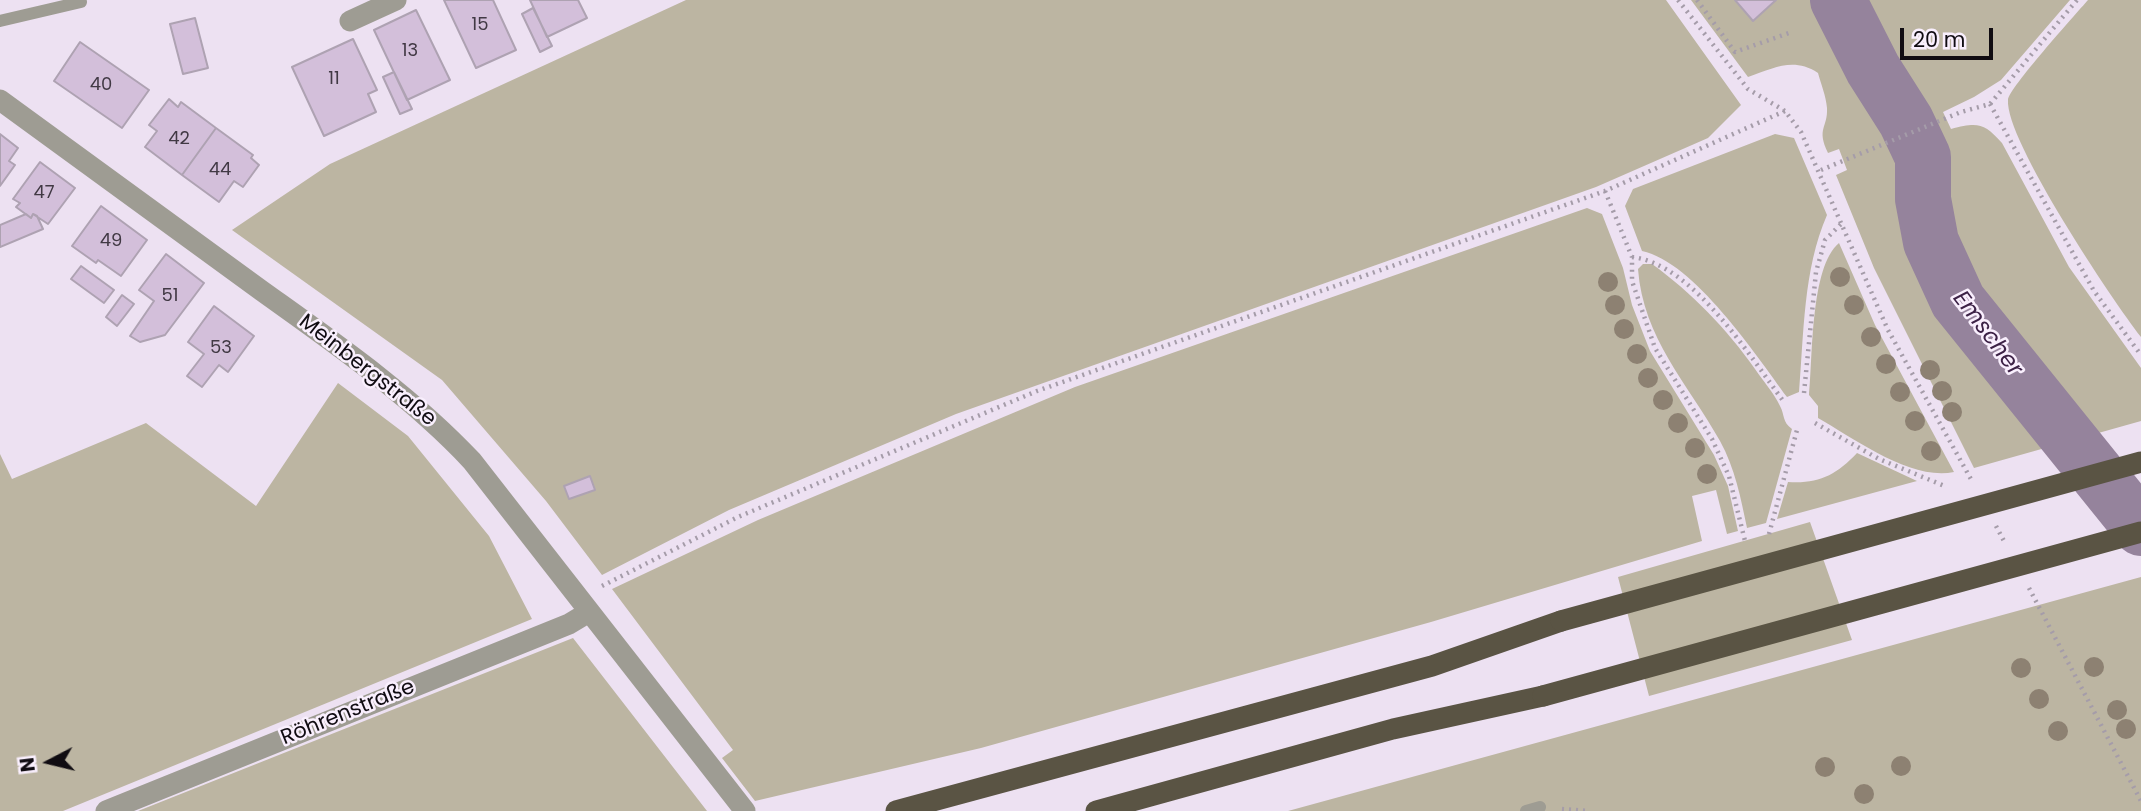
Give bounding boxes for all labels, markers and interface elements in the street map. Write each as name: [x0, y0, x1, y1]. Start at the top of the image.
house number: 15: [471, 14, 489, 36]
scale bar: [1903, 14, 1996, 58]
text: 20 m: [1913, 25, 1966, 54]
house number: 13: [402, 40, 418, 62]
house number: 11: [328, 68, 340, 90]
house number: 40: [90, 74, 112, 96]
house number: 42: [168, 128, 190, 150]
house number: 44: [209, 159, 231, 181]
house number: 47: [33, 182, 55, 204]
house number: 49: [100, 230, 122, 252]
house number: 51: [161, 285, 179, 307]
water label: Emscher: [1946, 286, 2028, 382]
street label: Meinbergstraße: [293, 310, 441, 432]
house number: 53: [210, 337, 232, 359]
street label: Röhrenstraße: [277, 675, 419, 751]
north arrow: [14, 727, 84, 797]
text: N: [13, 756, 42, 773]

